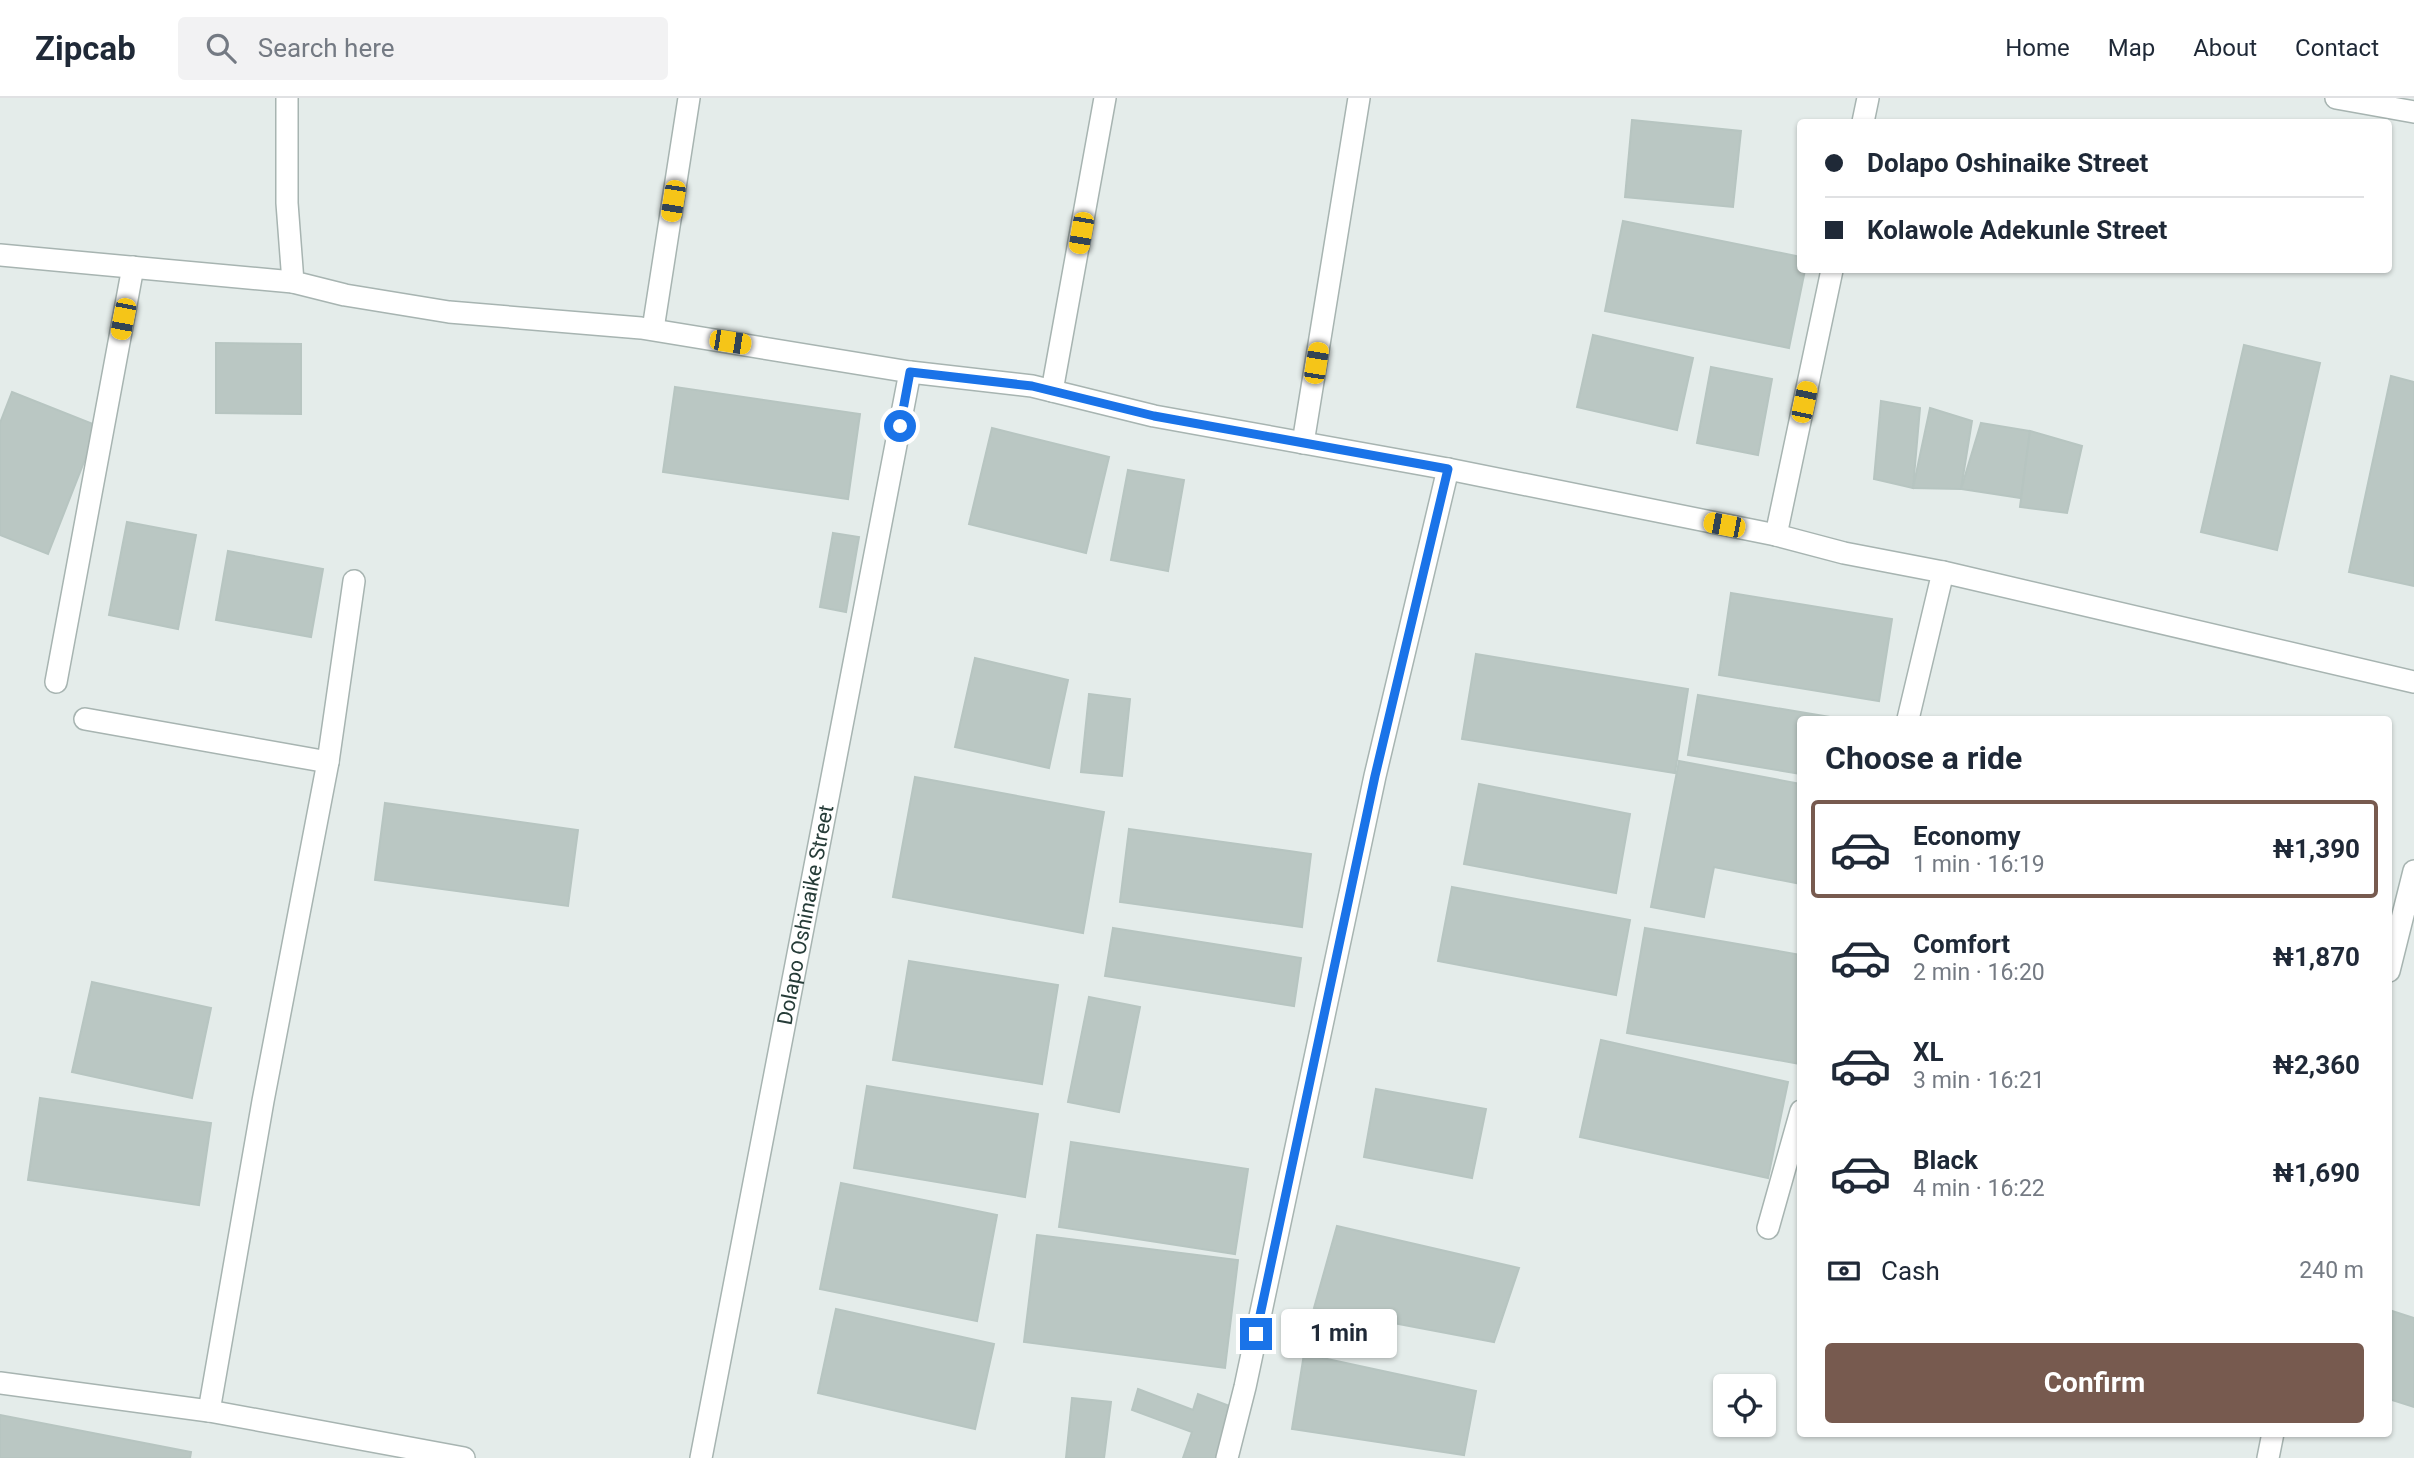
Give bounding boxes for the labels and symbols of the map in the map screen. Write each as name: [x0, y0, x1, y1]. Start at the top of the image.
car: [660, 179, 687, 223]
car: [1068, 210, 1095, 256]
car: [109, 296, 138, 342]
car: [708, 328, 753, 356]
car: [1303, 341, 1330, 385]
car: [1790, 379, 1819, 425]
route start: [884, 410, 916, 442]
car: [1702, 511, 1747, 539]
street label: Dolapo Oshinaike Street: [773, 803, 838, 1027]
callout: 1 min: [1280, 1310, 1396, 1358]
route end: [1240, 1318, 1272, 1350]

